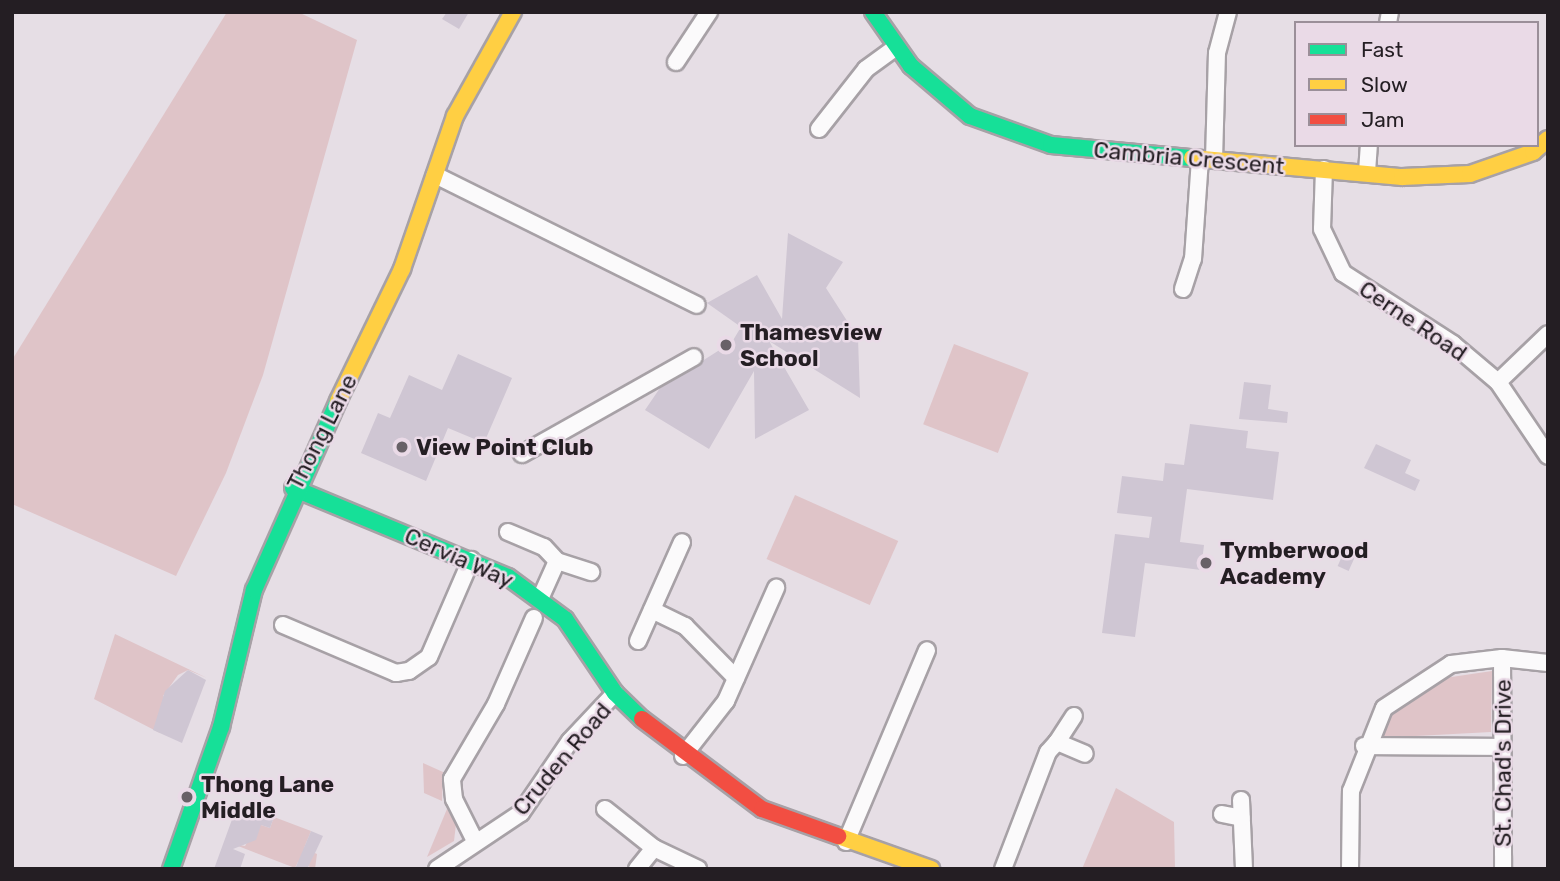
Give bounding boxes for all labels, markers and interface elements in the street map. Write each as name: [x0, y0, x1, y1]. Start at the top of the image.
legend: [1294, 21, 1539, 147]
text: Fast: [1361, 37, 1403, 62]
text: Slow: [1361, 72, 1408, 97]
text: Jam: [1361, 107, 1405, 132]
street label: Cambria Crescent: [1092, 136, 1286, 180]
street label: Cerne Road: [1354, 275, 1472, 367]
place label: Thamesview School: [740, 318, 882, 372]
marker: Thamesview School: [718, 337, 734, 353]
street label: Thong Lane: [281, 370, 363, 494]
place label: View Point Club: [416, 433, 594, 461]
marker: View Point Club: [394, 439, 410, 455]
street label: Cervia Way: [400, 522, 518, 594]
place label: Tymberwood Academy: [1220, 536, 1368, 590]
marker: Tymberwood Academy: [1198, 555, 1214, 571]
street label: St. Chad's Drive: [1489, 679, 1517, 847]
street label: Cruden Road: [507, 697, 617, 821]
place label: Thong Lane Middle: [201, 770, 334, 824]
marker: Thong Lane Middle: [179, 789, 195, 805]

